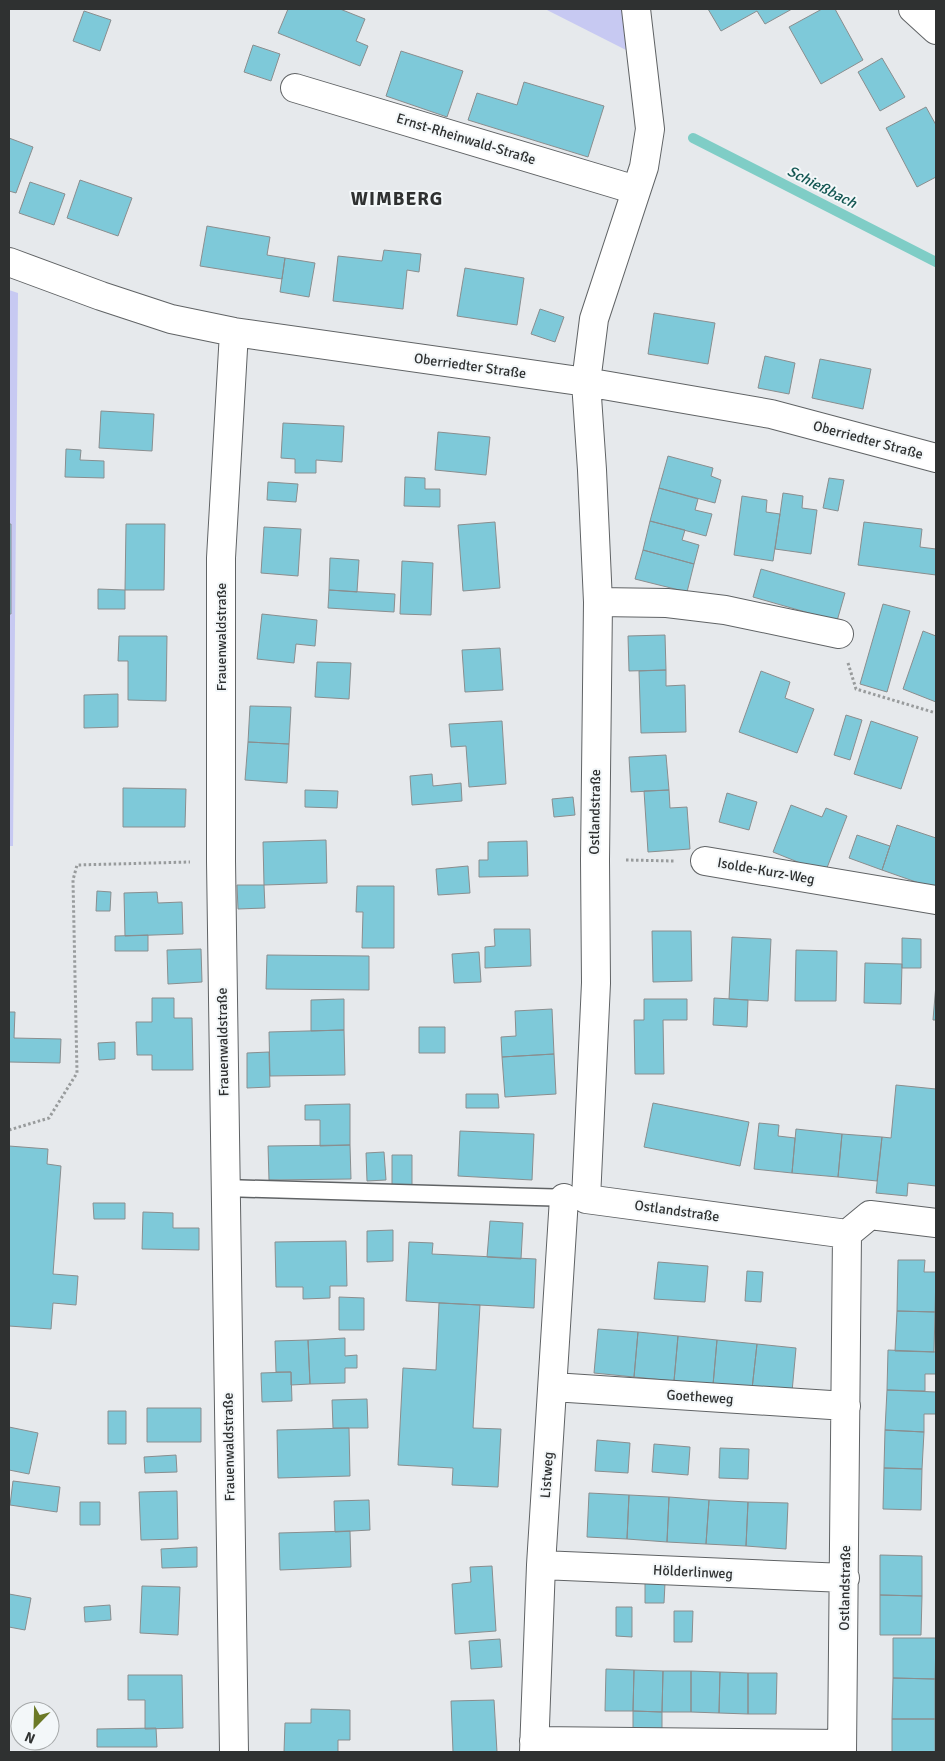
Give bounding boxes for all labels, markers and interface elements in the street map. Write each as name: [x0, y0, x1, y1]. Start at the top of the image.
street label: Ernst-Rheinwald-Straße: [394, 110, 538, 168]
water label: Schießbach: [784, 162, 860, 212]
district label: WIMBERG: [351, 187, 443, 211]
street label: Oberriedter Straße: [413, 350, 527, 382]
street label: Oberriedter Straße: [811, 417, 925, 463]
street label: Frauenwaldstraße: [213, 583, 230, 691]
street label: Ostlandstraße: [586, 769, 604, 855]
street label: Isolde-Kurz-Weg: [716, 854, 816, 888]
street label: Frauenwaldstraße: [214, 988, 232, 1096]
street label: Ostlandstraße: [633, 1197, 721, 1225]
street label: Goetheweg: [666, 1386, 734, 1408]
street label: Frauenwaldstraße: [220, 1393, 238, 1501]
street label: Listweg: [537, 1451, 557, 1499]
street label: Ostlandstraße: [836, 1545, 854, 1631]
street label: Hölderlinweg: [653, 1561, 733, 1583]
north arrow: [10, 1701, 60, 1751]
text: N: [22, 1728, 38, 1747]

